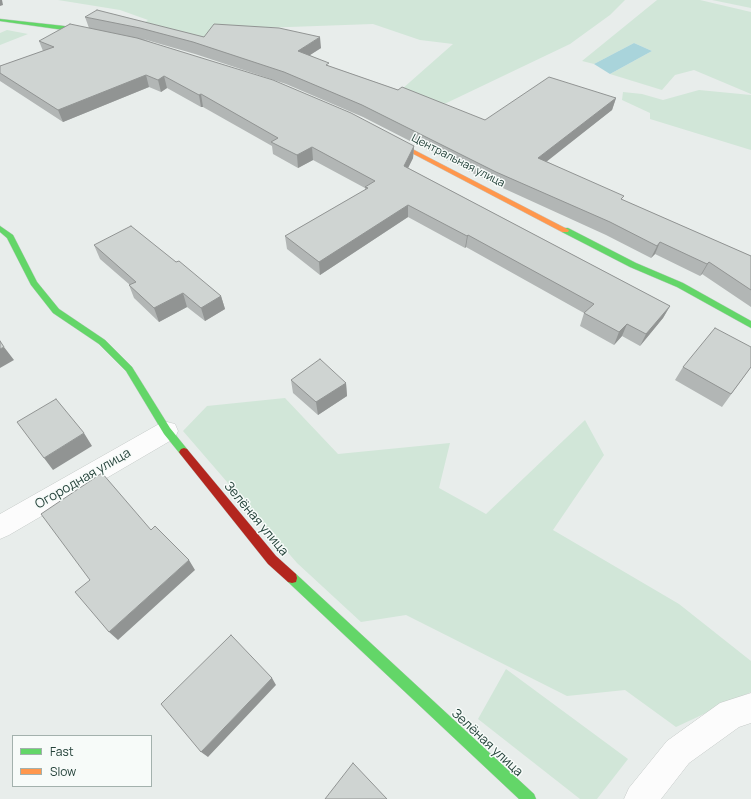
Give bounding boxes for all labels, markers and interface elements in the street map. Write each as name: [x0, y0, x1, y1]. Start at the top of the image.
street label: Центральная улица: [409, 132, 507, 190]
street label: Огородная улица: [33, 445, 133, 513]
street label: Зелёная улица: [221, 479, 291, 559]
street label: Зелёная улица: [448, 706, 526, 780]
legend: [12, 735, 152, 787]
text: Fast: [50, 743, 74, 760]
text: Slow: [50, 763, 76, 780]

